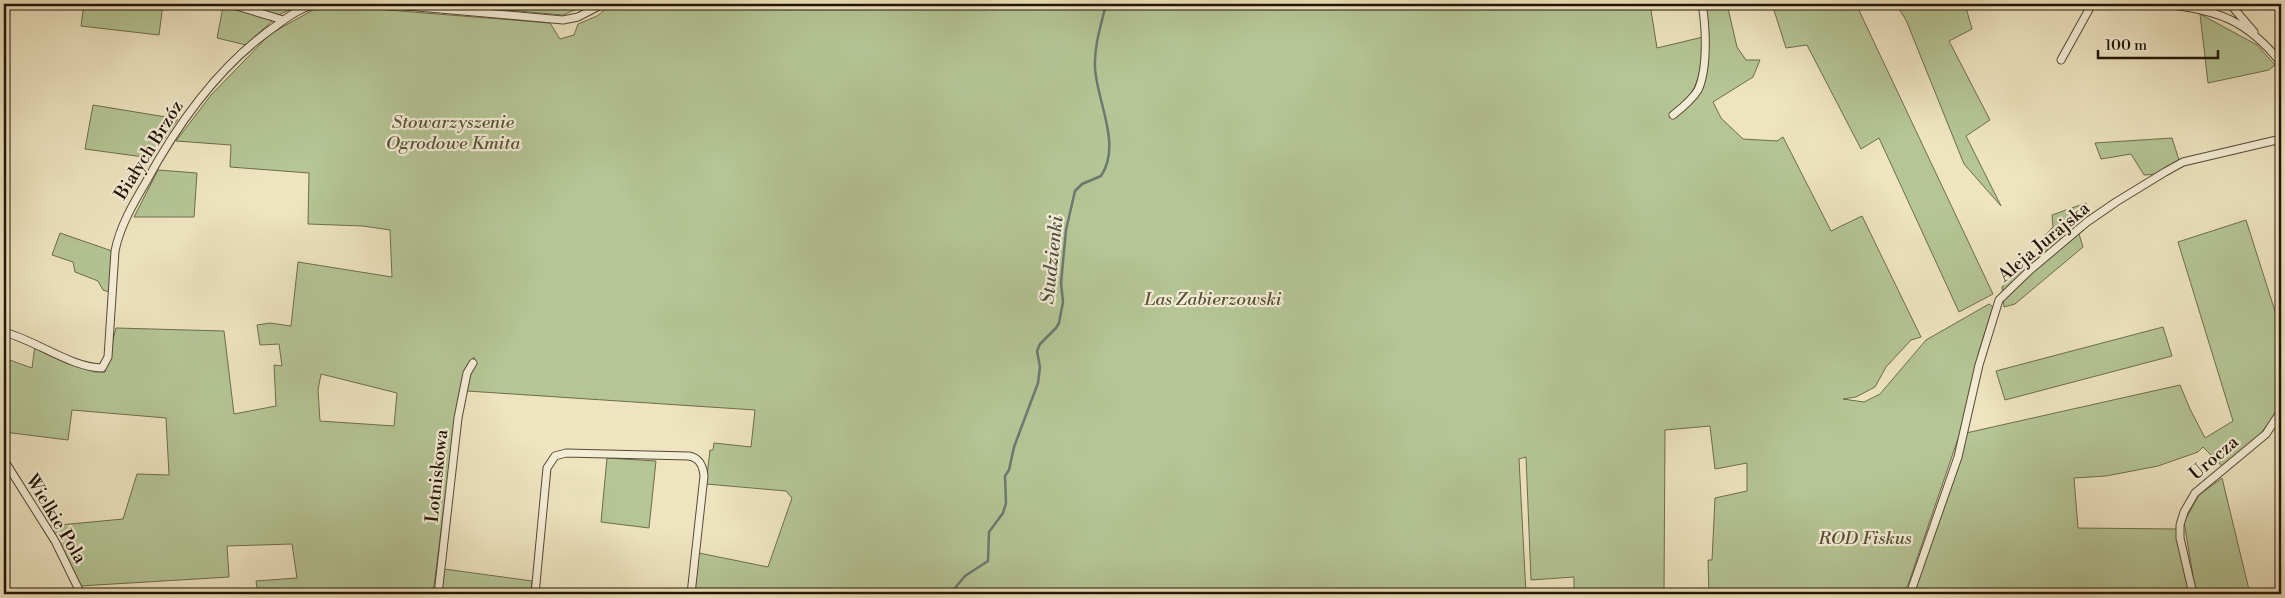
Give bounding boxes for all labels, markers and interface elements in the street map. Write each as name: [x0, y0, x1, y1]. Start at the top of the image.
scale bar: [2098, 28, 2218, 60]
text: 100 m: [2105, 36, 2147, 55]
street label: Białych Brzóz: [109, 96, 189, 205]
park label: Stowarzyszenie Ogrodowe Kmita: [386, 111, 521, 155]
street label: Aleja Jurajska: [1993, 196, 2095, 288]
water label: Studzienki: [1035, 214, 1069, 306]
park label: Las Zabierzowski: [1143, 288, 1282, 311]
street label: Lotniskowa: [421, 427, 453, 524]
street label: Urocza: [2185, 430, 2244, 485]
street label: Wielkie Pola: [20, 469, 92, 568]
park label: ROD Fiskus: [1817, 527, 1912, 550]

